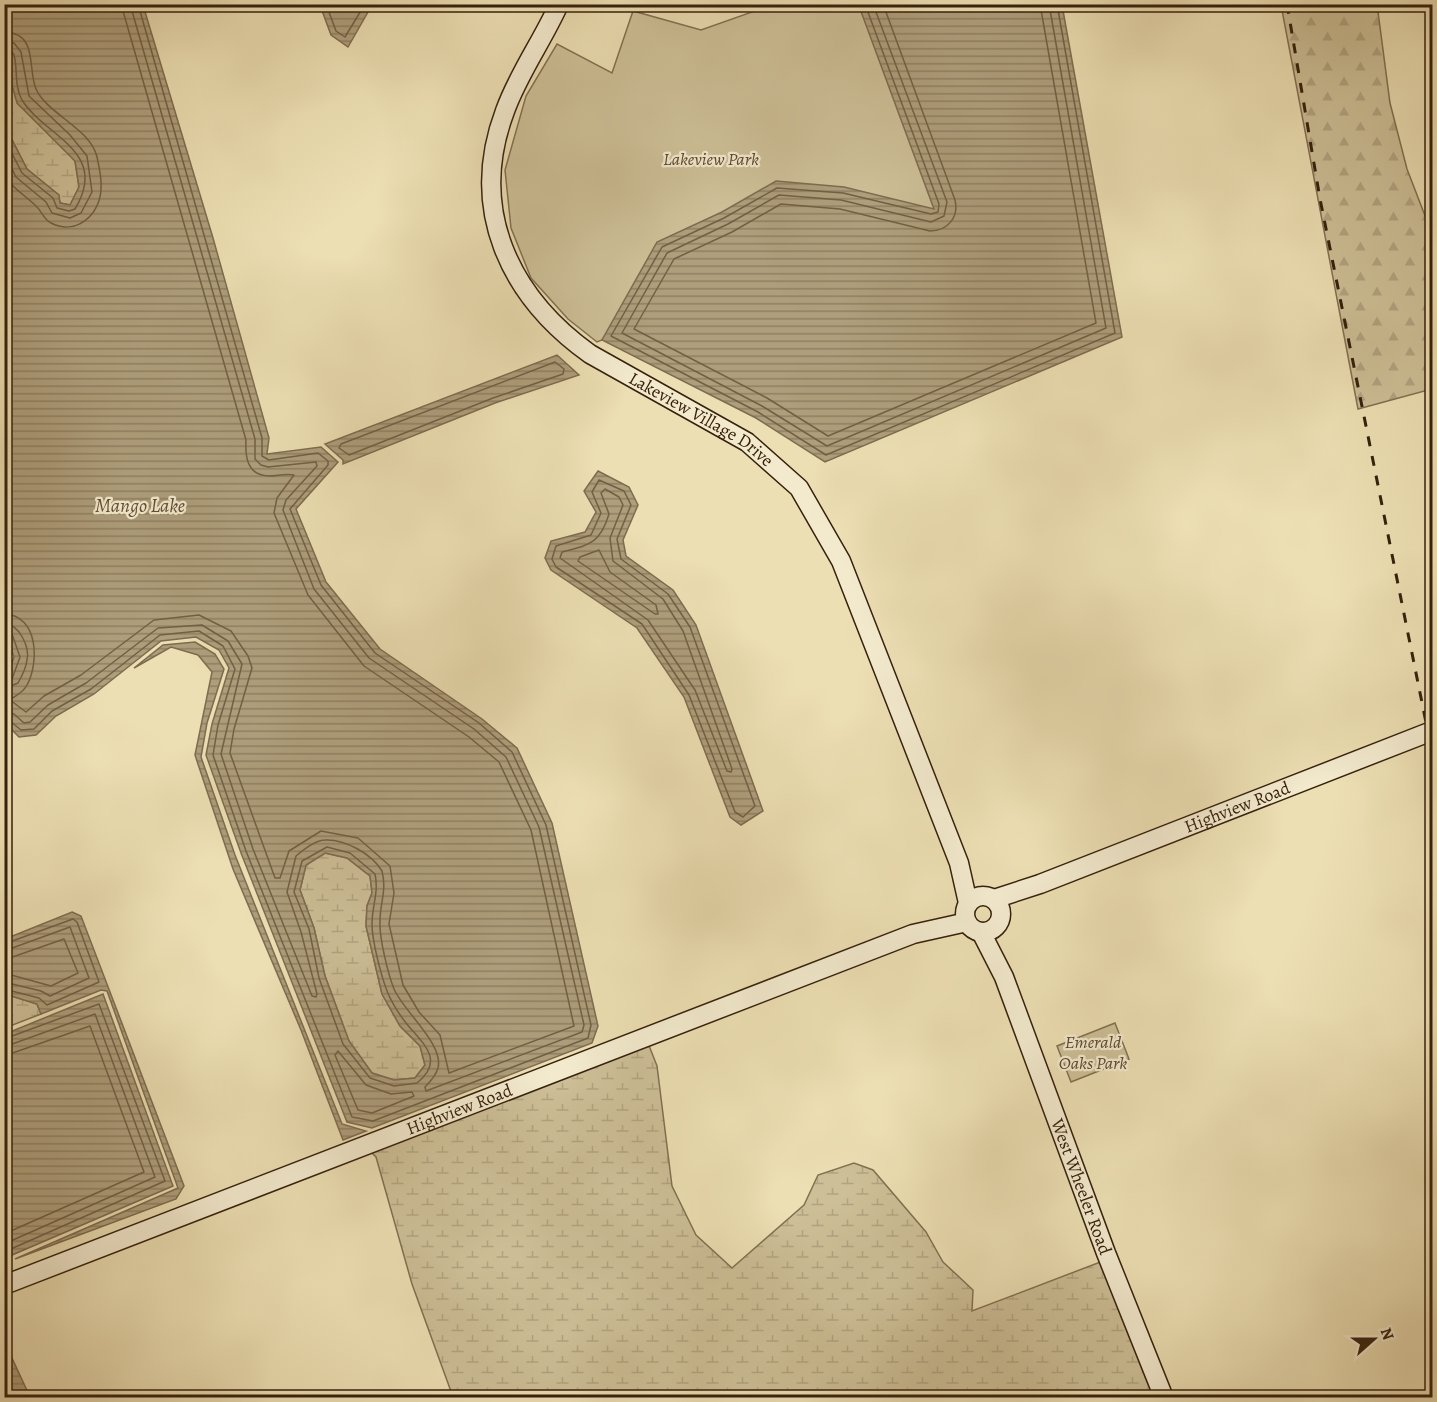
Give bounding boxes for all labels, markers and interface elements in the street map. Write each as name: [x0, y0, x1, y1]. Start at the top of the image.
park label: Lakeview Park: [663, 147, 759, 171]
street label: Lakeview Village Drive: [625, 366, 779, 472]
water label: Mango Lake: [95, 492, 185, 519]
street label: Highview Road: [1181, 775, 1294, 839]
park label: Emerald Oaks Park: [1059, 1030, 1127, 1075]
street label: Highview Road: [403, 1078, 516, 1141]
street label: West Wheeler Road: [1045, 1114, 1118, 1258]
north arrow: [1344, 1309, 1404, 1369]
text: N: [1375, 1325, 1400, 1344]

